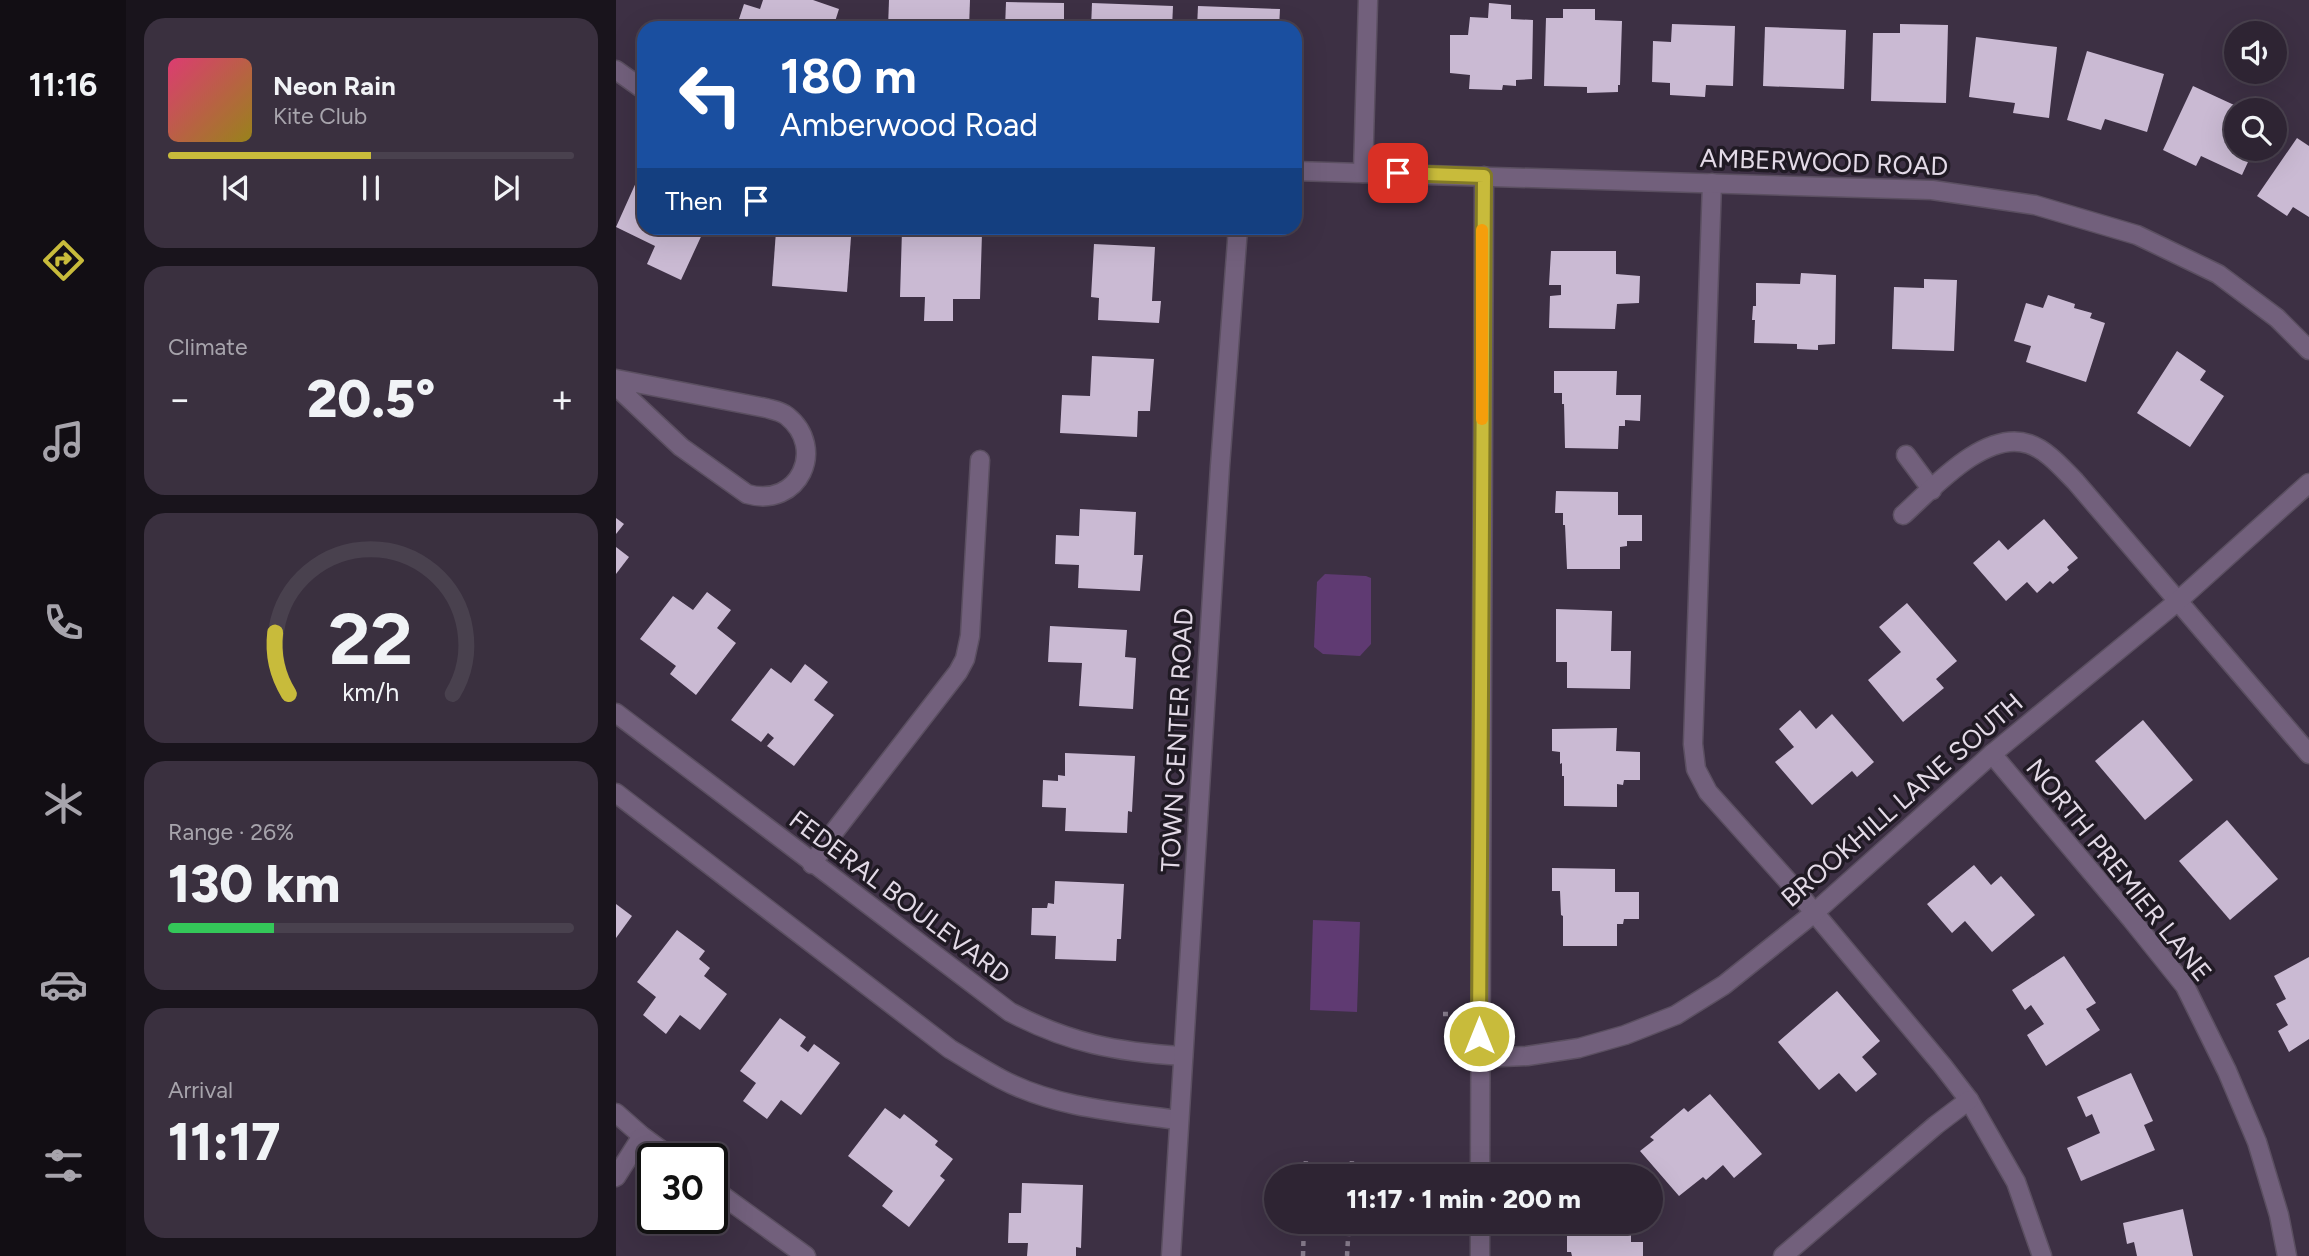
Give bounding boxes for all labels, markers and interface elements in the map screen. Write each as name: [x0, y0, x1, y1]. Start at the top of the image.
map controls: [2224, 21, 2287, 161]
button: sound: [2224, 21, 2287, 84]
text: 180 m: [780, 46, 917, 105]
icon: left: [665, 49, 756, 140]
text: 11:16: [29, 66, 97, 104]
text: Neon Rain: [273, 70, 396, 102]
button: search: [2224, 98, 2287, 161]
text: Kite Club: [273, 102, 367, 130]
text: Amberwood Road: [780, 106, 1038, 144]
street label: AMBERWOOD ROAD: [1699, 142, 1949, 182]
pin: [1368, 143, 1428, 203]
icon: arrive: [1379, 154, 1417, 192]
icon: previous: [217, 169, 255, 207]
icon: pause: [352, 169, 390, 207]
icon: next: [487, 169, 525, 207]
icon: arrive: [737, 182, 775, 220]
text: Then: [665, 185, 723, 217]
icon: directions: [39, 236, 88, 285]
text: Climate: [168, 333, 247, 361]
text: 20.5°: [307, 368, 435, 430]
text: −: [168, 376, 192, 422]
text: +: [550, 376, 574, 422]
icon: music: [39, 417, 88, 466]
text: 22: [329, 595, 413, 682]
icon: phone: [39, 598, 88, 647]
street label: TOWN CENTER ROAD: [1154, 607, 1200, 873]
text: km/h: [342, 677, 400, 707]
street label: BROOKHILL LANE SOUTH: [1775, 686, 2029, 914]
street label: NORTH PREMIER LANE: [2019, 752, 2219, 988]
icon: climate: [39, 779, 88, 828]
street label: FEDERAL BOULEVARD: [783, 803, 1017, 991]
text: Range · 26%: [168, 818, 294, 846]
text: 130 km: [168, 853, 340, 915]
icon: car: [39, 960, 88, 1009]
position arrow: [1442, 999, 1516, 1073]
text: Arrival: [168, 1076, 233, 1104]
text: 11:17: [168, 1111, 281, 1173]
icon: filters: [39, 1141, 88, 1190]
speed limit sign: 30: [637, 1143, 728, 1234]
text: 11:17 · 1 min · 200 m: [1346, 1183, 1581, 1215]

